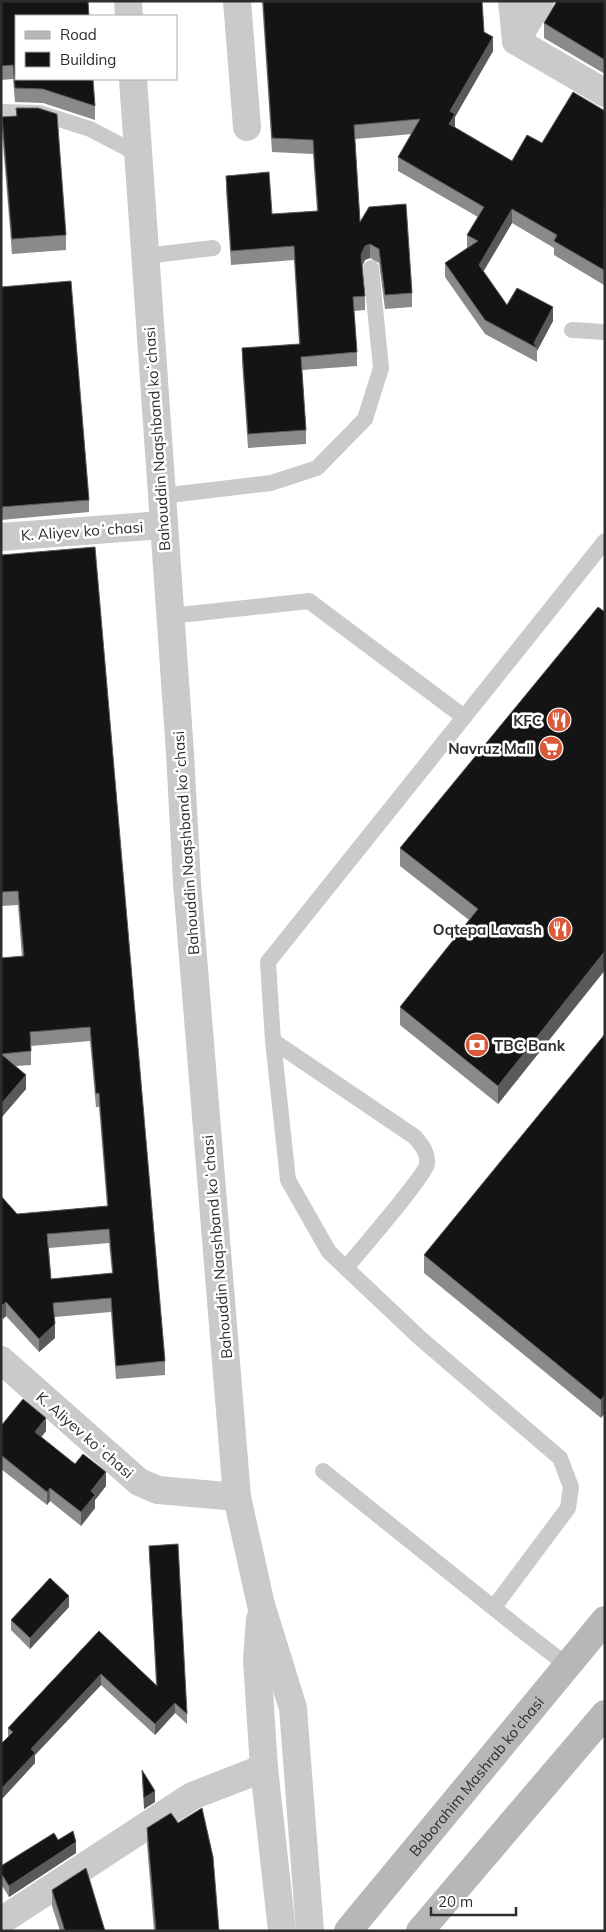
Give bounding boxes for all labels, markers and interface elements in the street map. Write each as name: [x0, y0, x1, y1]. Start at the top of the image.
legend: [15, 15, 178, 80]
text: Road: [60, 25, 97, 44]
text: Building: [60, 50, 116, 69]
street label: Bahouddin Naqshband koʻchasi: [140, 326, 174, 552]
street label: K. Aliyev koʻchasi: [20, 517, 144, 545]
restaurant icon: KFC: [546, 707, 572, 733]
place label: KFC: [513, 711, 542, 730]
street label: Bahouddin Naqshband koʻchasi: [169, 730, 203, 956]
supermarket icon: Navruz Mall: [538, 735, 564, 761]
place label: Navruz Mall: [448, 739, 534, 758]
restaurant icon: Oqtepa Lavash: [547, 916, 573, 942]
place label: Oqtepa Lavash: [433, 920, 542, 939]
bank icon: TBC Bank: [464, 1032, 490, 1058]
place label: TBC Bank: [494, 1036, 566, 1055]
street label: Bahouddin Naqshband koʻchasi: [198, 1134, 236, 1360]
street label: K. Aliyev koʻchasi: [32, 1388, 138, 1482]
street label: Boborahim Mashrab ko'chasi: [405, 1692, 548, 1860]
scale bar: [431, 1884, 516, 1916]
text: 20 m: [438, 1892, 473, 1911]

